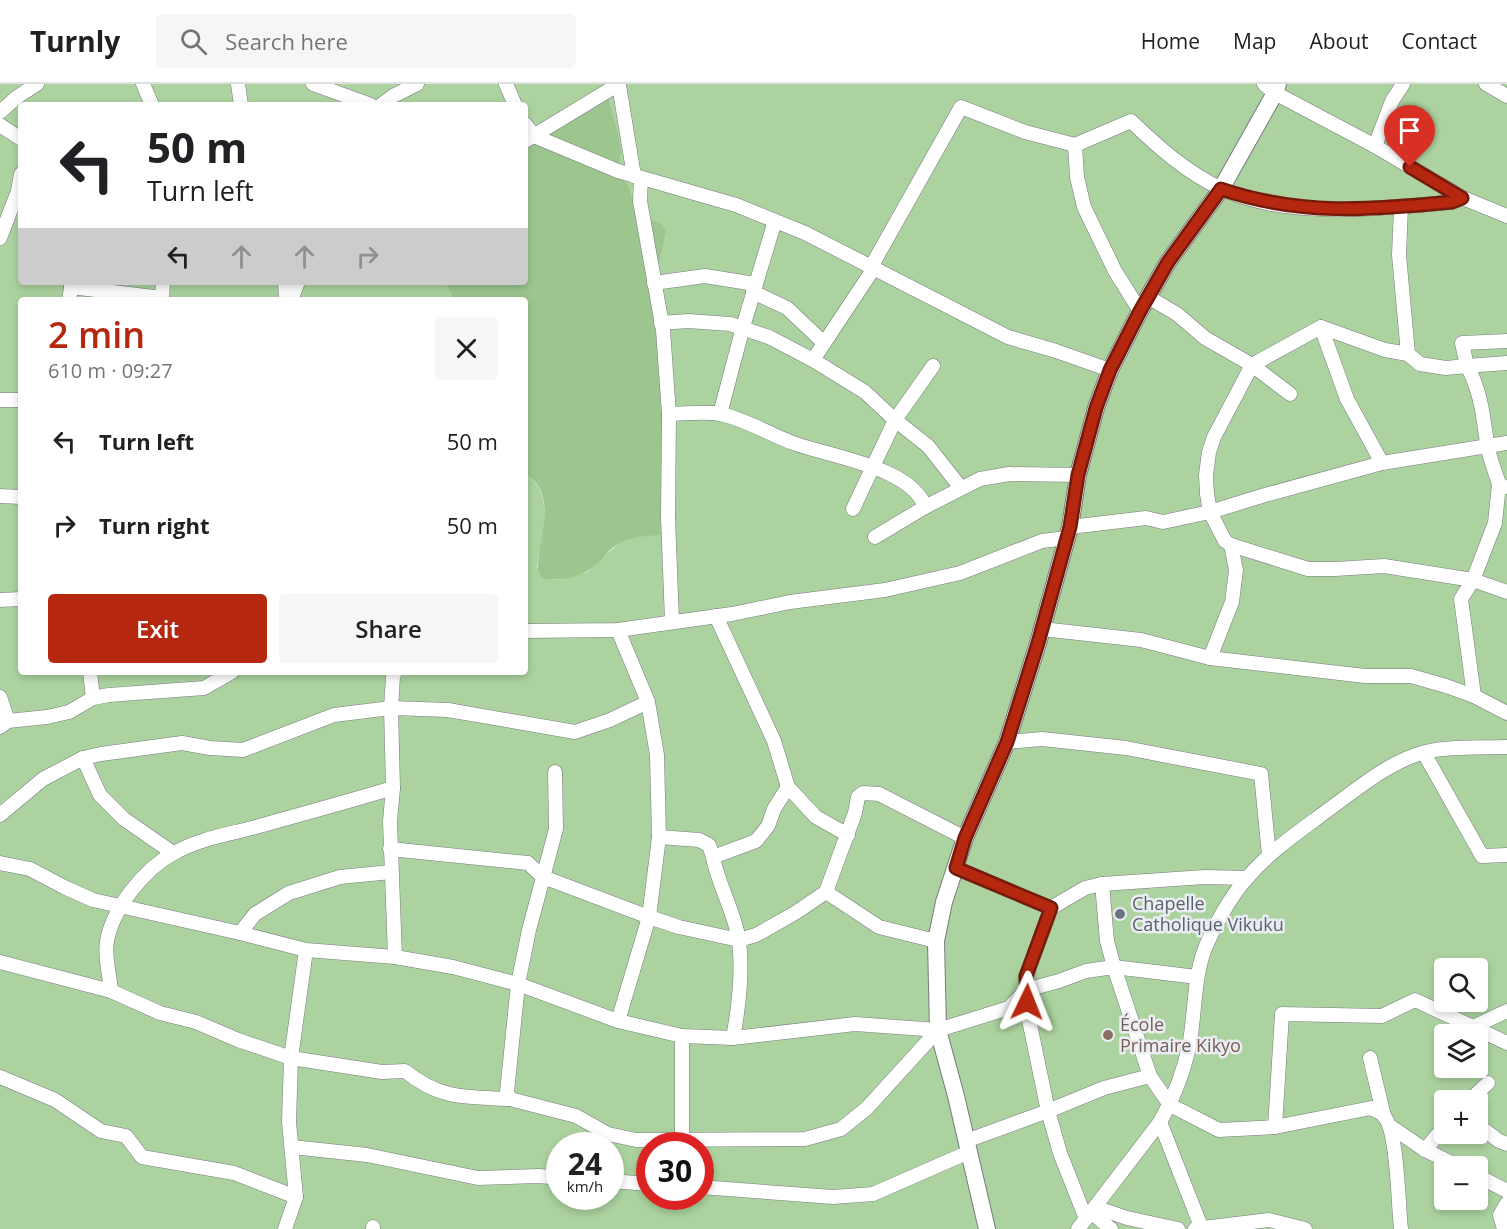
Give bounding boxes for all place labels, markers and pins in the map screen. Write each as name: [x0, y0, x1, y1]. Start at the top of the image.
pin: [1384, 105, 1435, 167]
place label: Chapelle Catholique Vikuku: [1132, 891, 1284, 936]
marker: Chapelle Catholique Vikuku: [1113, 907, 1127, 921]
place label: École Primaire Kikyo: [1120, 1012, 1241, 1057]
marker: École Primaire Kikyo: [1101, 1028, 1115, 1042]

